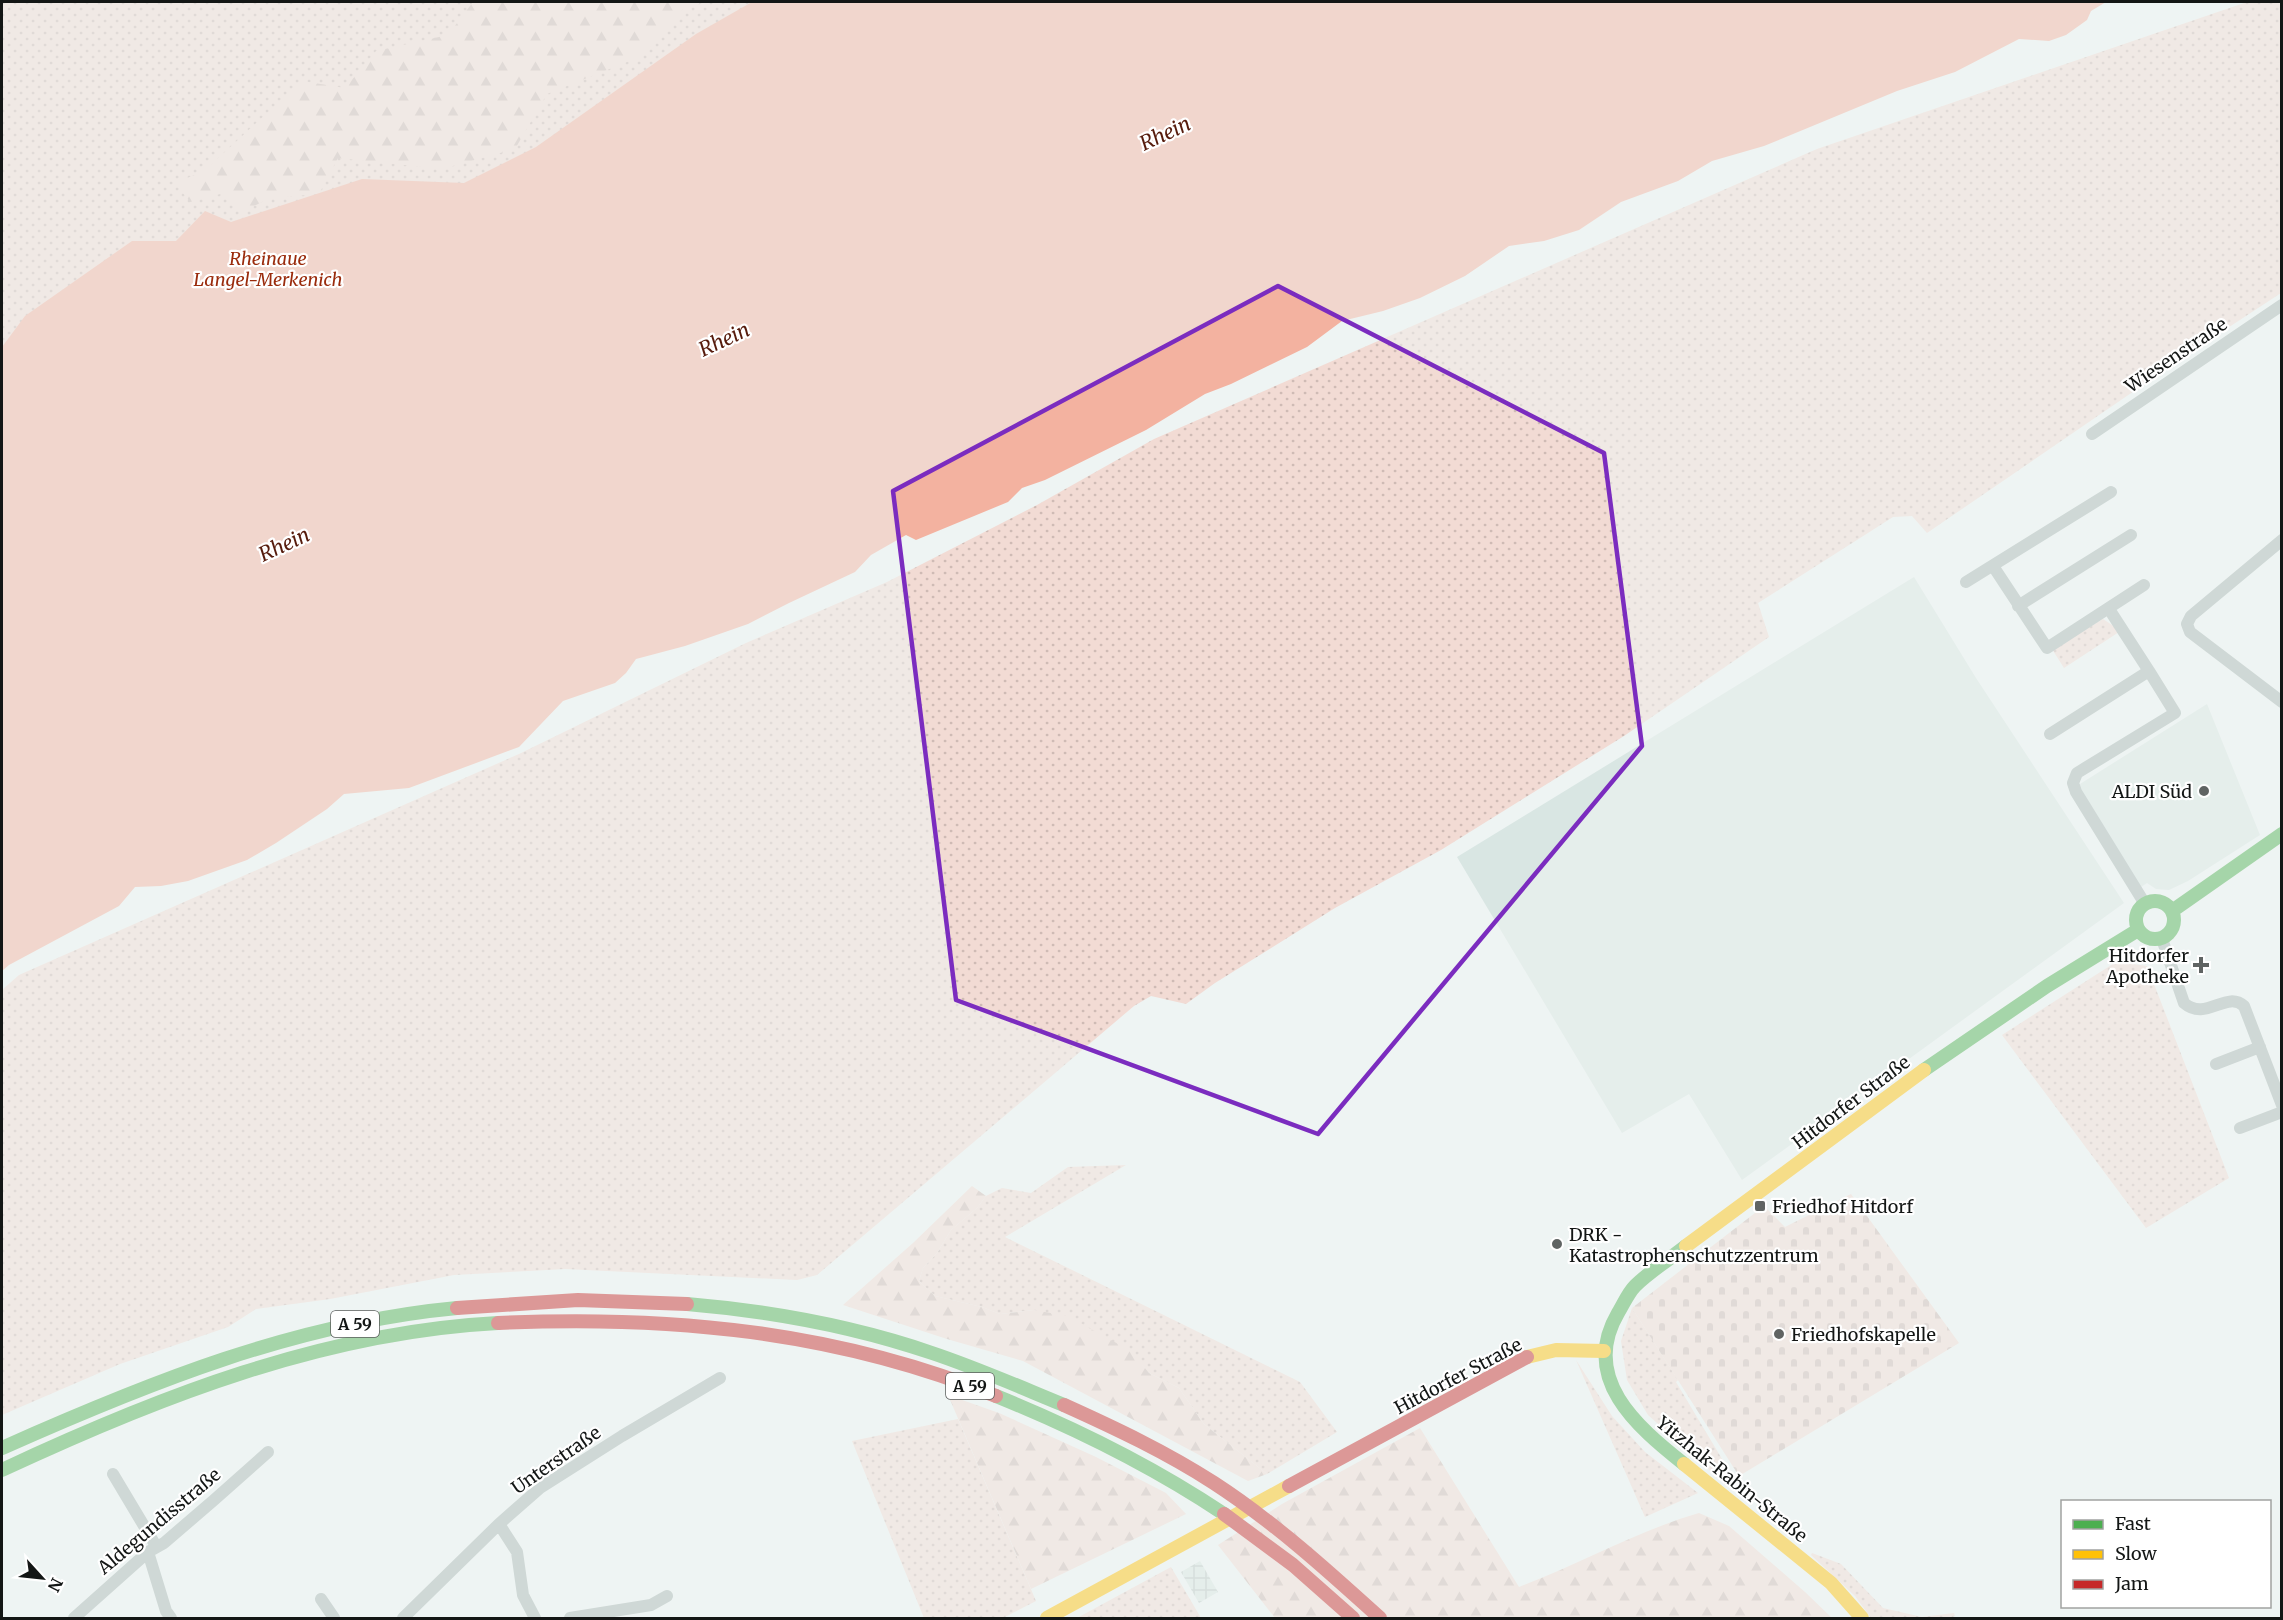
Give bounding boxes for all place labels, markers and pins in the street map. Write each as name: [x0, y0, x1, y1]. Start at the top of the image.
place label: ALDI Süd: [2111, 780, 2192, 803]
marker: ALDI Süd: [2197, 784, 2211, 798]
place label: Hitdorfer Apotheke: [2105, 944, 2189, 988]
marker: Hitdorfer Apotheke: [2194, 958, 2208, 972]
place label: Friedhof Hitdorf: [1772, 1195, 1914, 1218]
marker: Friedhof Hitdorf: [1753, 1199, 1767, 1213]
place label: DRK - Katastrophenschutzzentrum: [1569, 1223, 1819, 1267]
marker: DRK - Katastrophenschutzzentrum: [1550, 1237, 1564, 1251]
place label: Friedhofskapelle: [1791, 1323, 1936, 1346]
marker: Friedhofskapelle: [1772, 1327, 1786, 1341]

